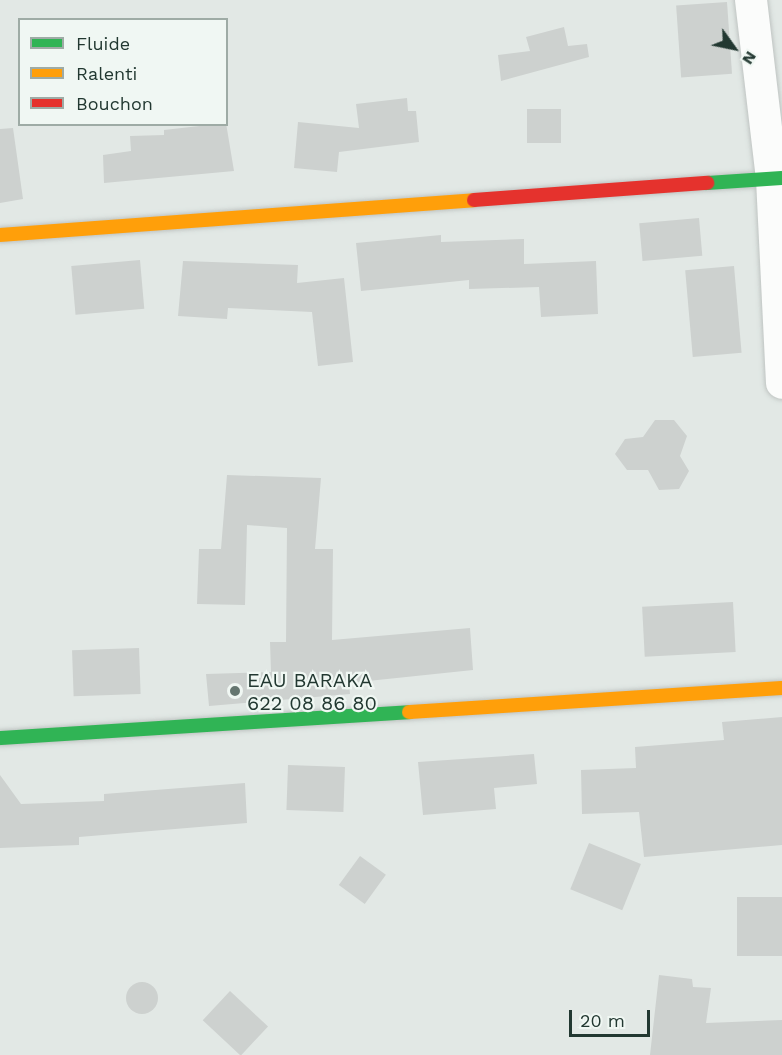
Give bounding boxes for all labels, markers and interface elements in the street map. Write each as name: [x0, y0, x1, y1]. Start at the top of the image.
legend: [18, 18, 228, 126]
north arrow: [704, 18, 764, 78]
text: Fluide: [76, 33, 130, 54]
text: N: [738, 48, 761, 68]
text: Ralenti: [76, 63, 137, 84]
text: Bouchon: [76, 93, 153, 114]
place label: EAU BARAKA 622 08 86 80: [247, 668, 377, 715]
marker: EAU BARAKA 622 08 86 80: [228, 684, 242, 698]
scale bar: [572, 998, 653, 1036]
text: 20 m: [580, 1010, 625, 1031]

